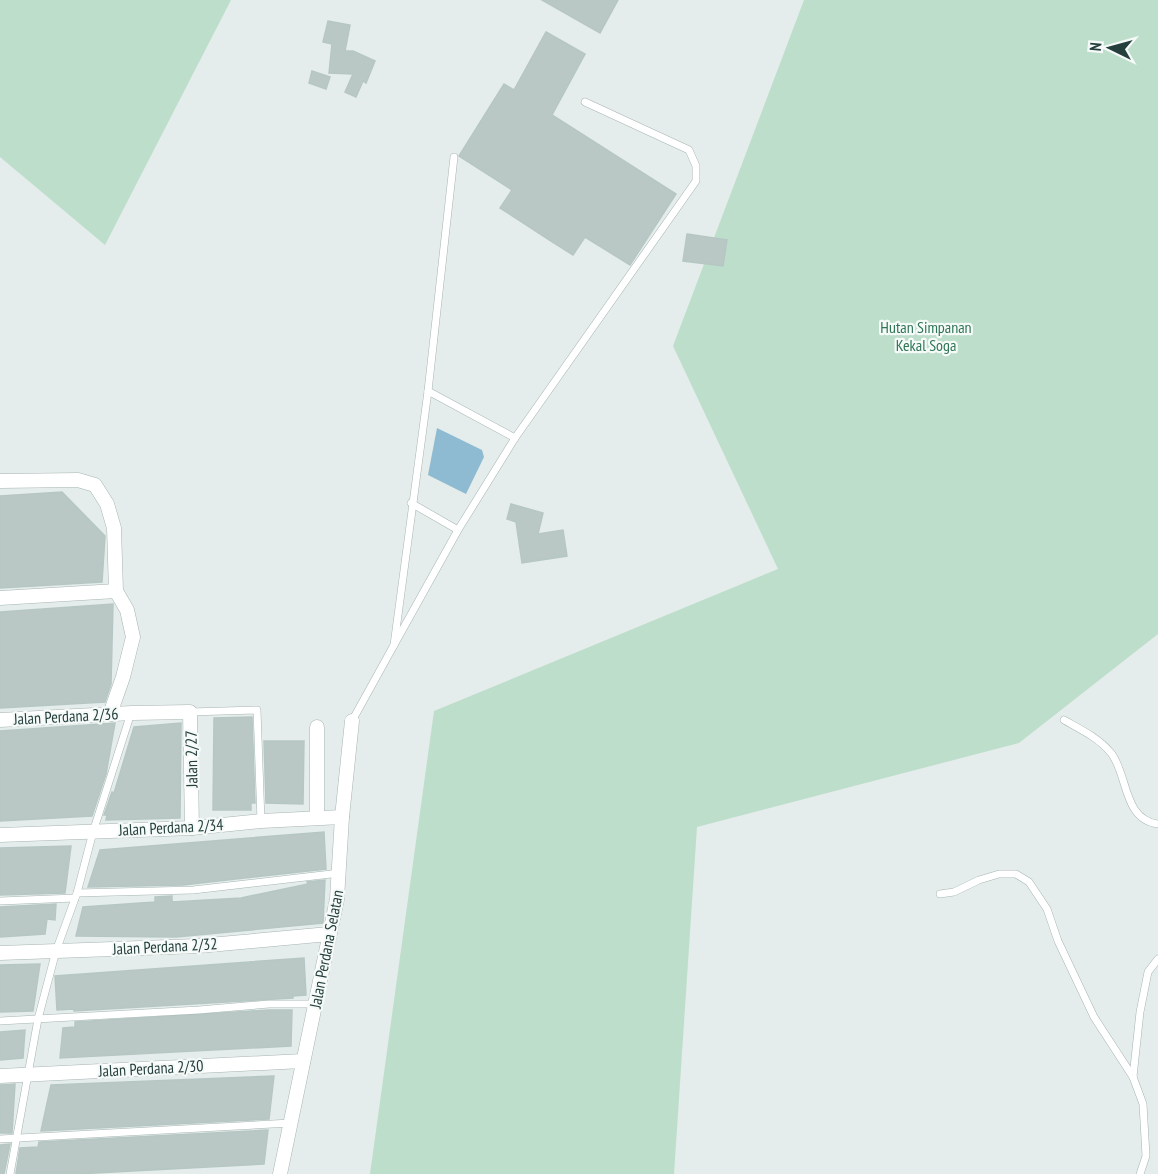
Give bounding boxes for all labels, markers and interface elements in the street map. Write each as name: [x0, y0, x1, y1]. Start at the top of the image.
north arrow: [1080, 18, 1140, 78]
text: N: [1085, 42, 1105, 52]
park label: Hutan Simpanan Kekal Soga: [880, 317, 972, 355]
street label: Jalan Perdana 2/36: [12, 703, 119, 729]
street label: Jalan 2/27: [181, 730, 202, 789]
street label: Jalan Perdana 2/34: [117, 814, 224, 840]
street label: Jalan Perdana Selatan: [305, 888, 347, 1011]
street label: Jalan Perdana 2/32: [111, 933, 218, 959]
street label: Jalan Perdana 2/30: [97, 1055, 204, 1081]

